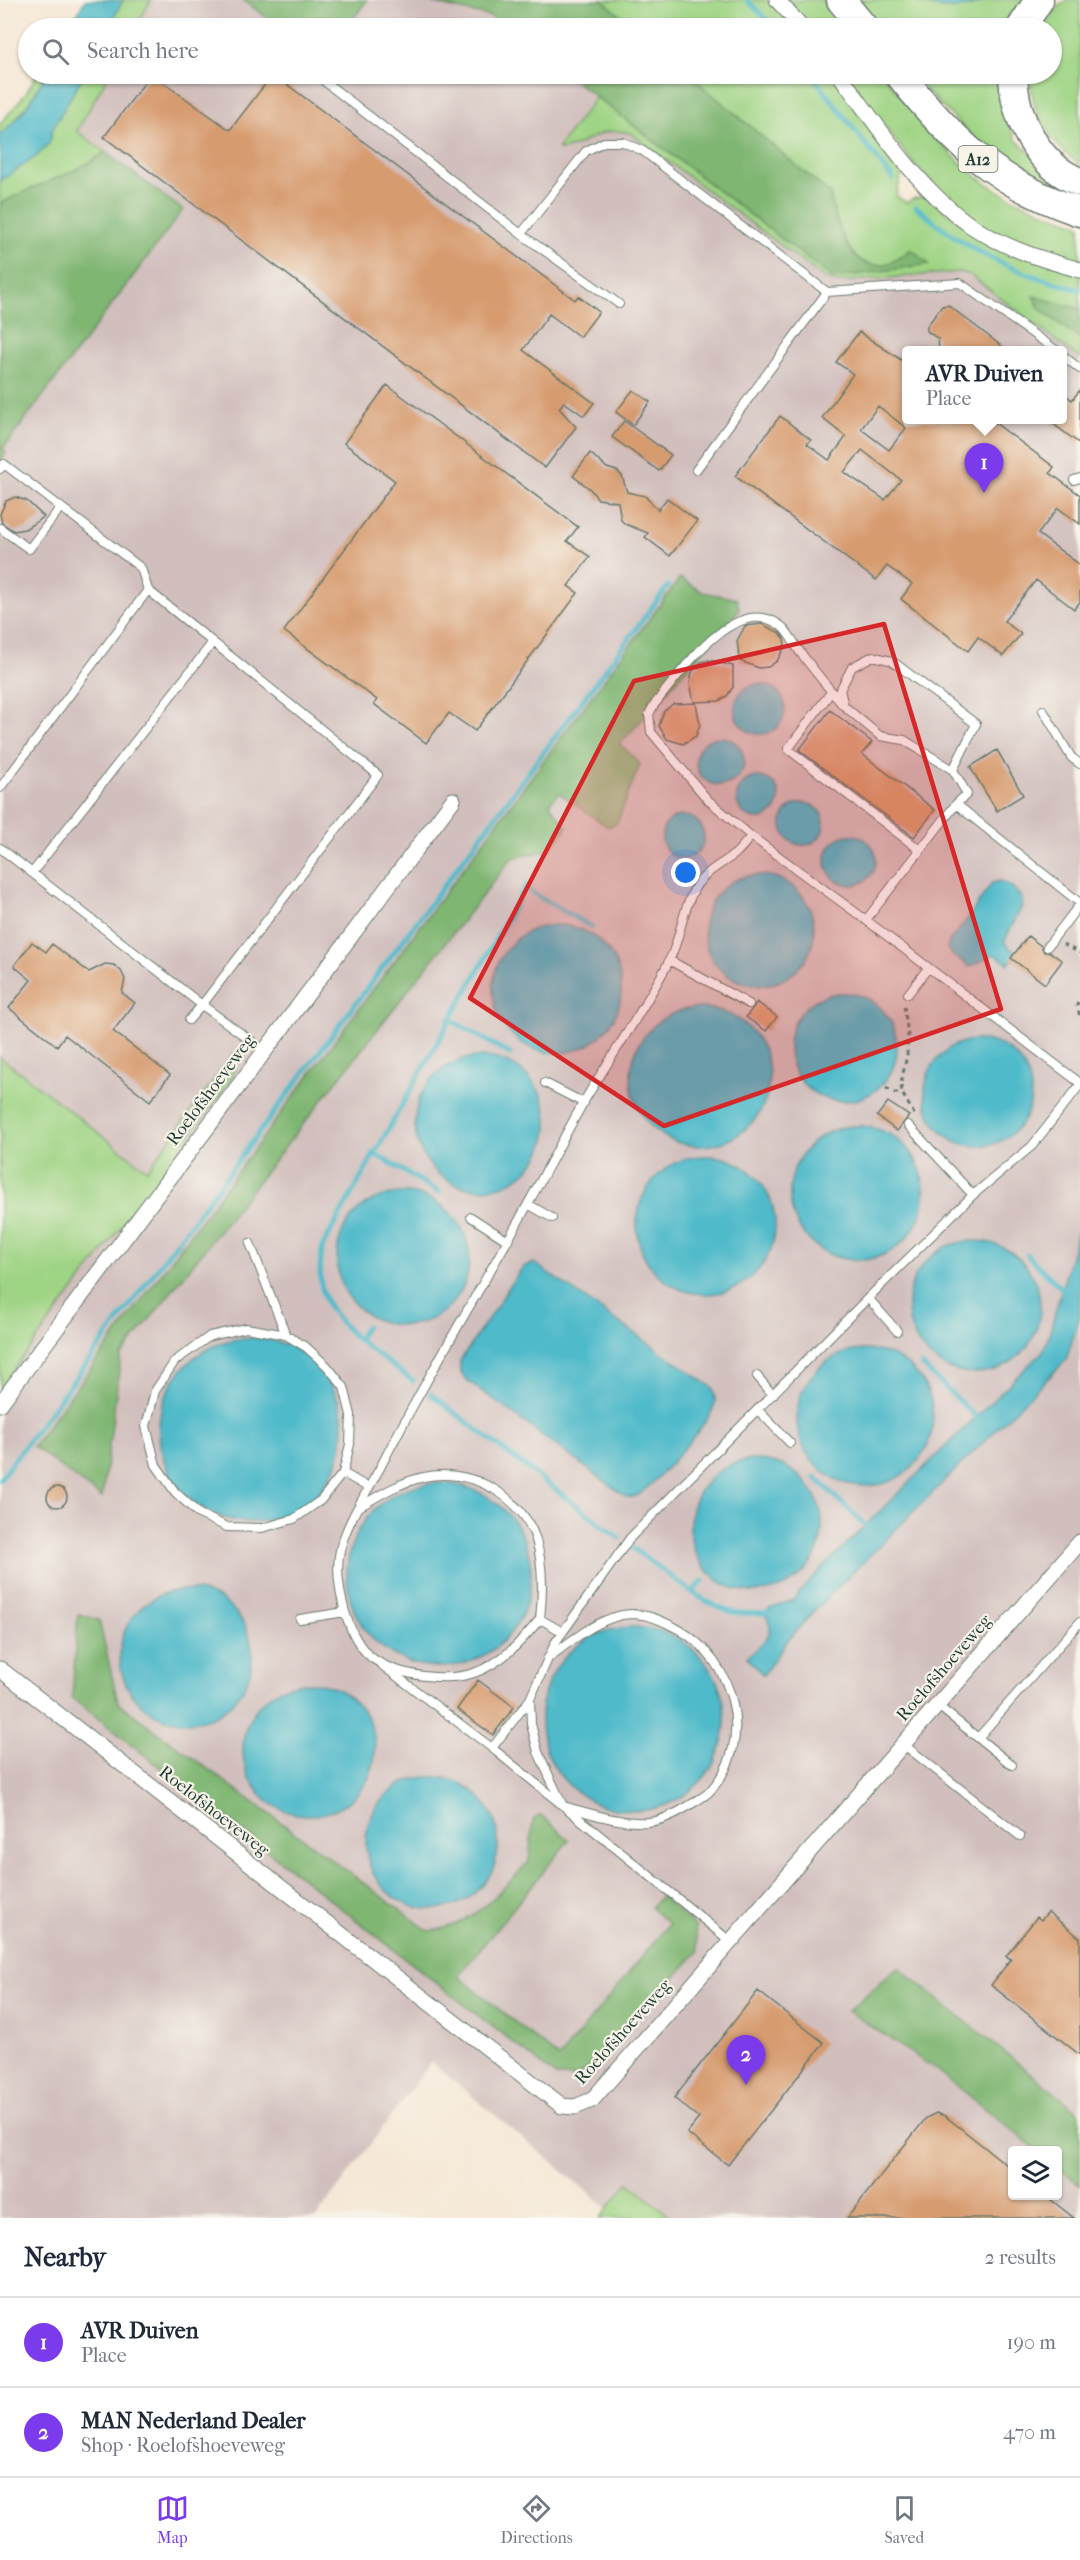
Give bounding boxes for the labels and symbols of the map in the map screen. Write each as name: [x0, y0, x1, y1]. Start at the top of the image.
road number: A12: [958, 146, 998, 172]
pin: 1: [964, 444, 1004, 493]
your location: [671, 858, 700, 887]
street label: Roelofshoeveweg: [162, 1030, 260, 1150]
street label: Roelofshoeveweg: [892, 1610, 996, 1725]
street label: Roelofshoeveweg: [155, 1761, 274, 1861]
street label: Roelofshoeveweg: [570, 1975, 676, 2089]
pin: 2: [726, 2036, 766, 2085]

